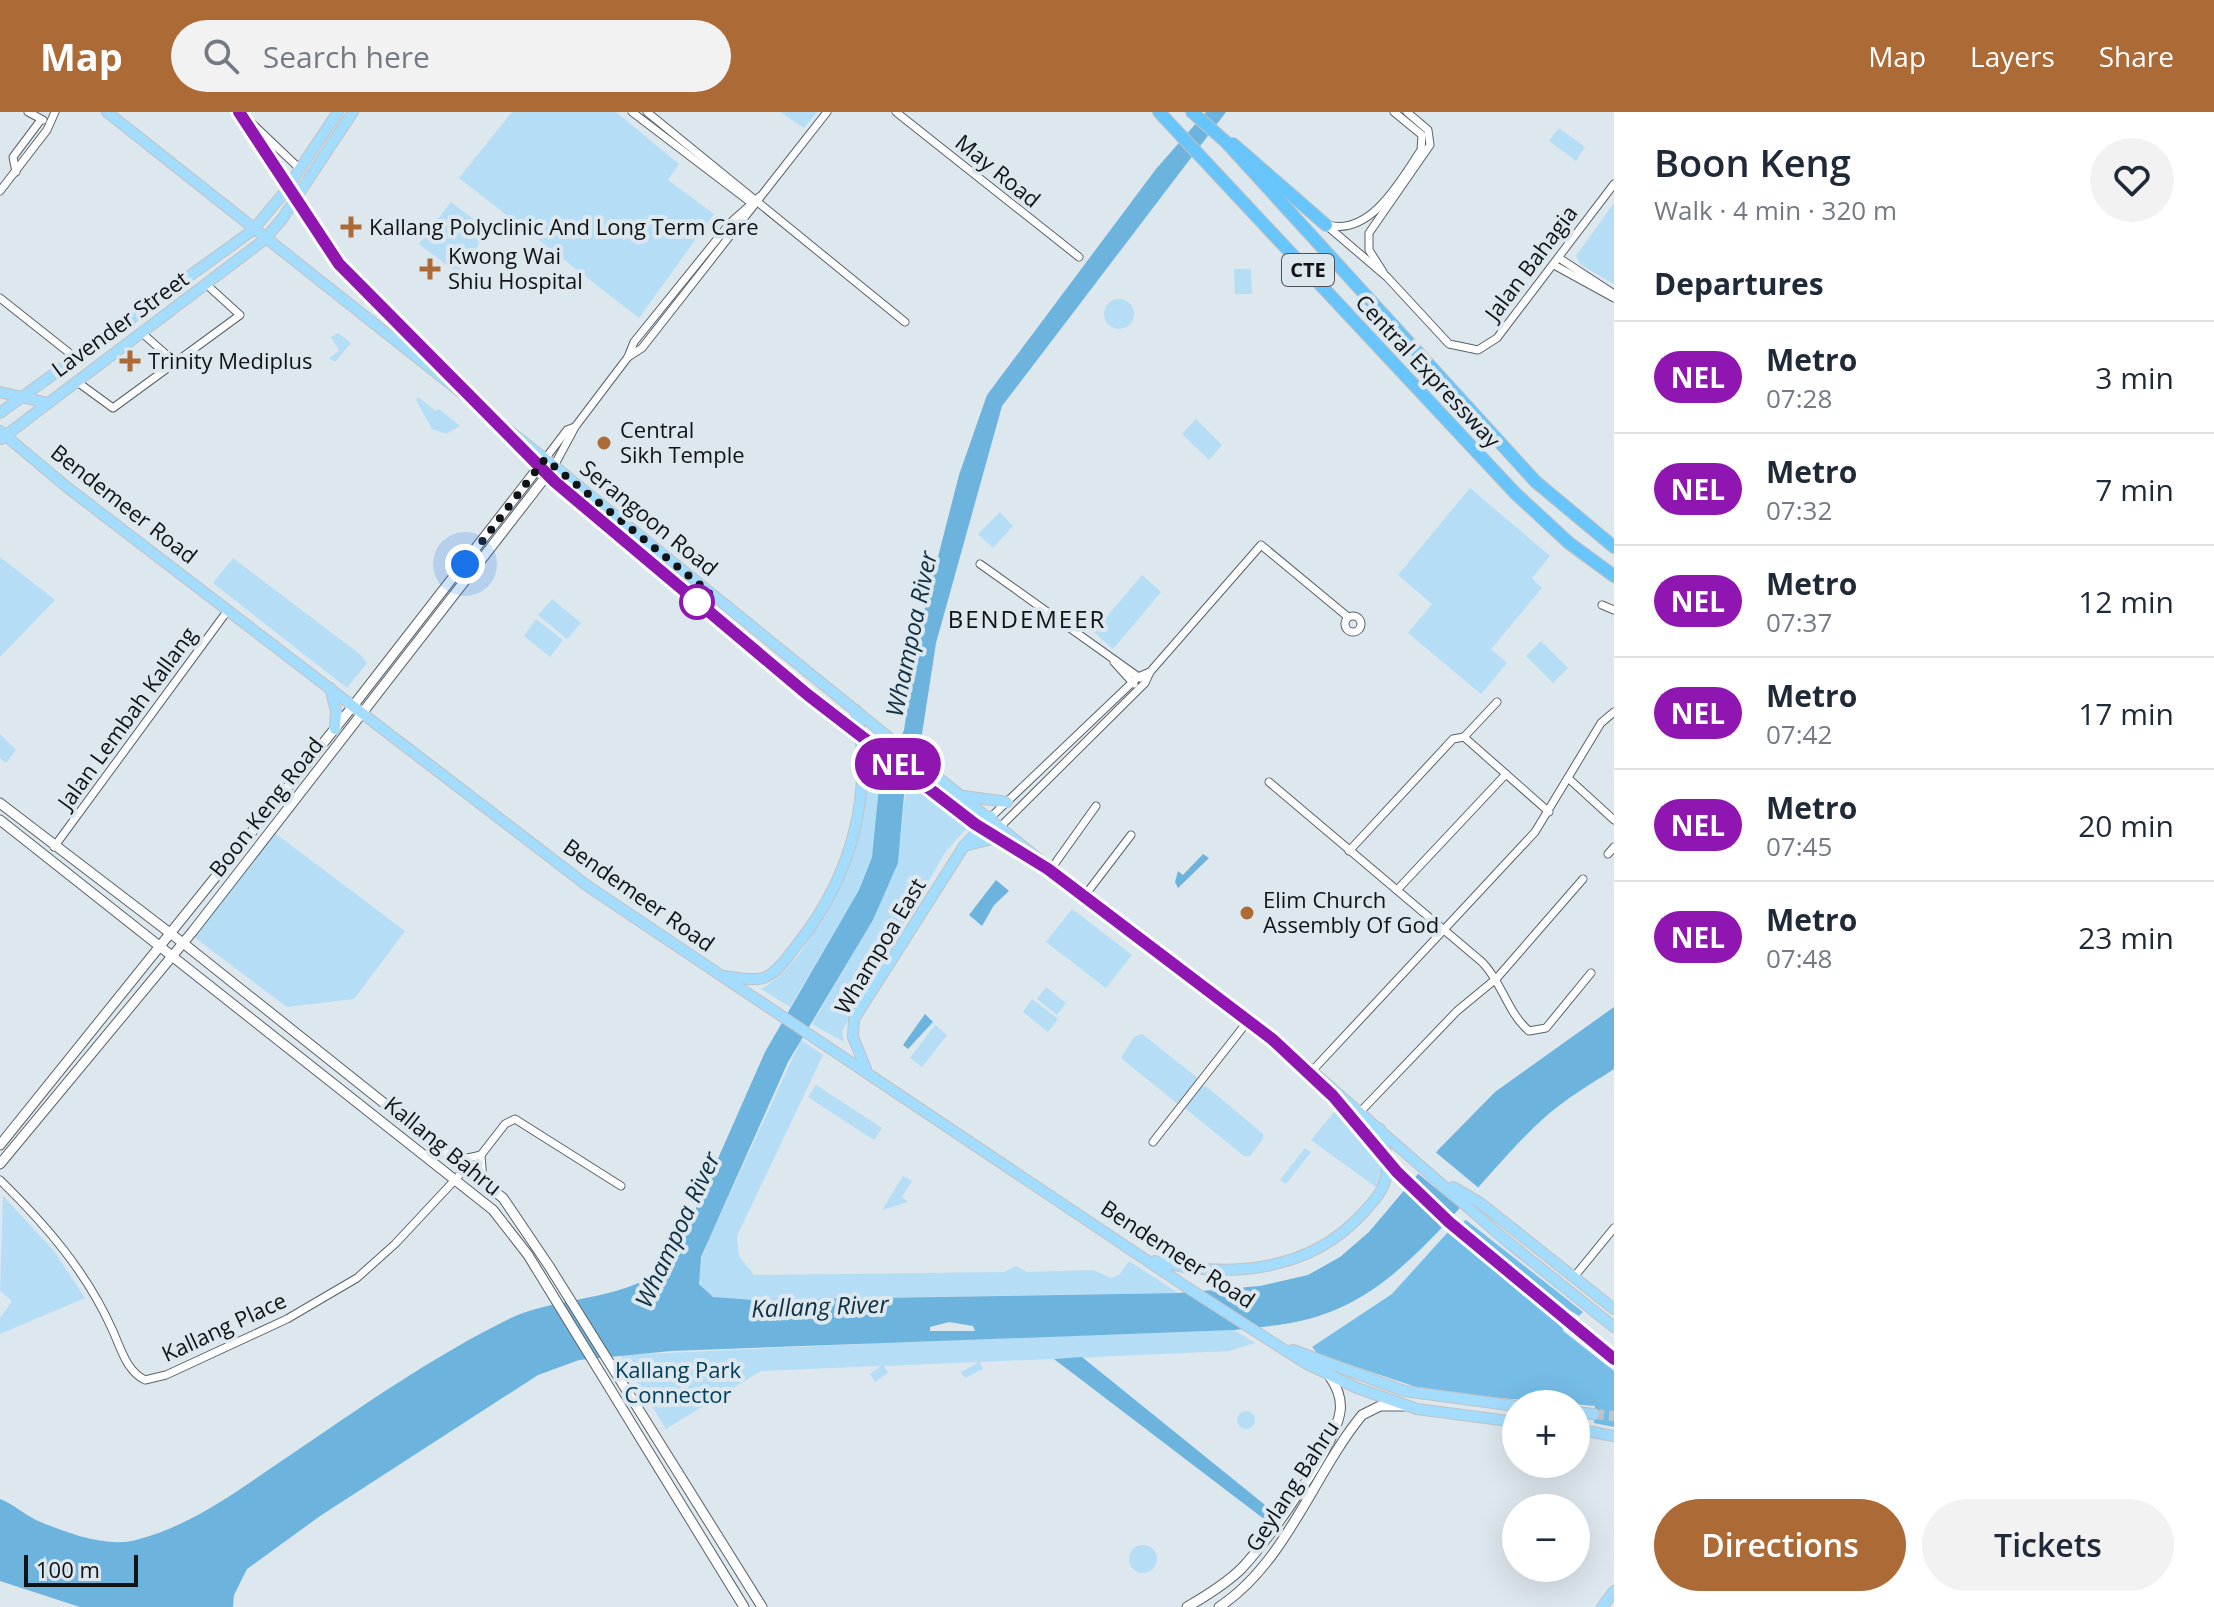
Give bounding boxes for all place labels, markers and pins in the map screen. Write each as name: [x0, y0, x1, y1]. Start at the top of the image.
place label: Kallang Polyclinic And Long Term Care: [369, 211, 759, 241]
marker: Kallang Polyclinic And Long Term Care: [340, 216, 362, 238]
place label: Kwong Wai Shiu Hospital: [448, 240, 583, 295]
marker: Kwong Wai Shiu Hospital: [419, 258, 441, 280]
place label: Trinity Mediplus: [148, 345, 312, 375]
marker: Trinity Mediplus: [119, 350, 141, 372]
place label: Central Sikh Temple: [620, 414, 745, 469]
marker: Central Sikh Temple: [595, 434, 613, 452]
unlabelled marker: [680, 585, 714, 619]
place label: Elim Church Assembly Of God: [1263, 884, 1439, 939]
marker: Elim Church Assembly Of God: [1238, 904, 1256, 922]

